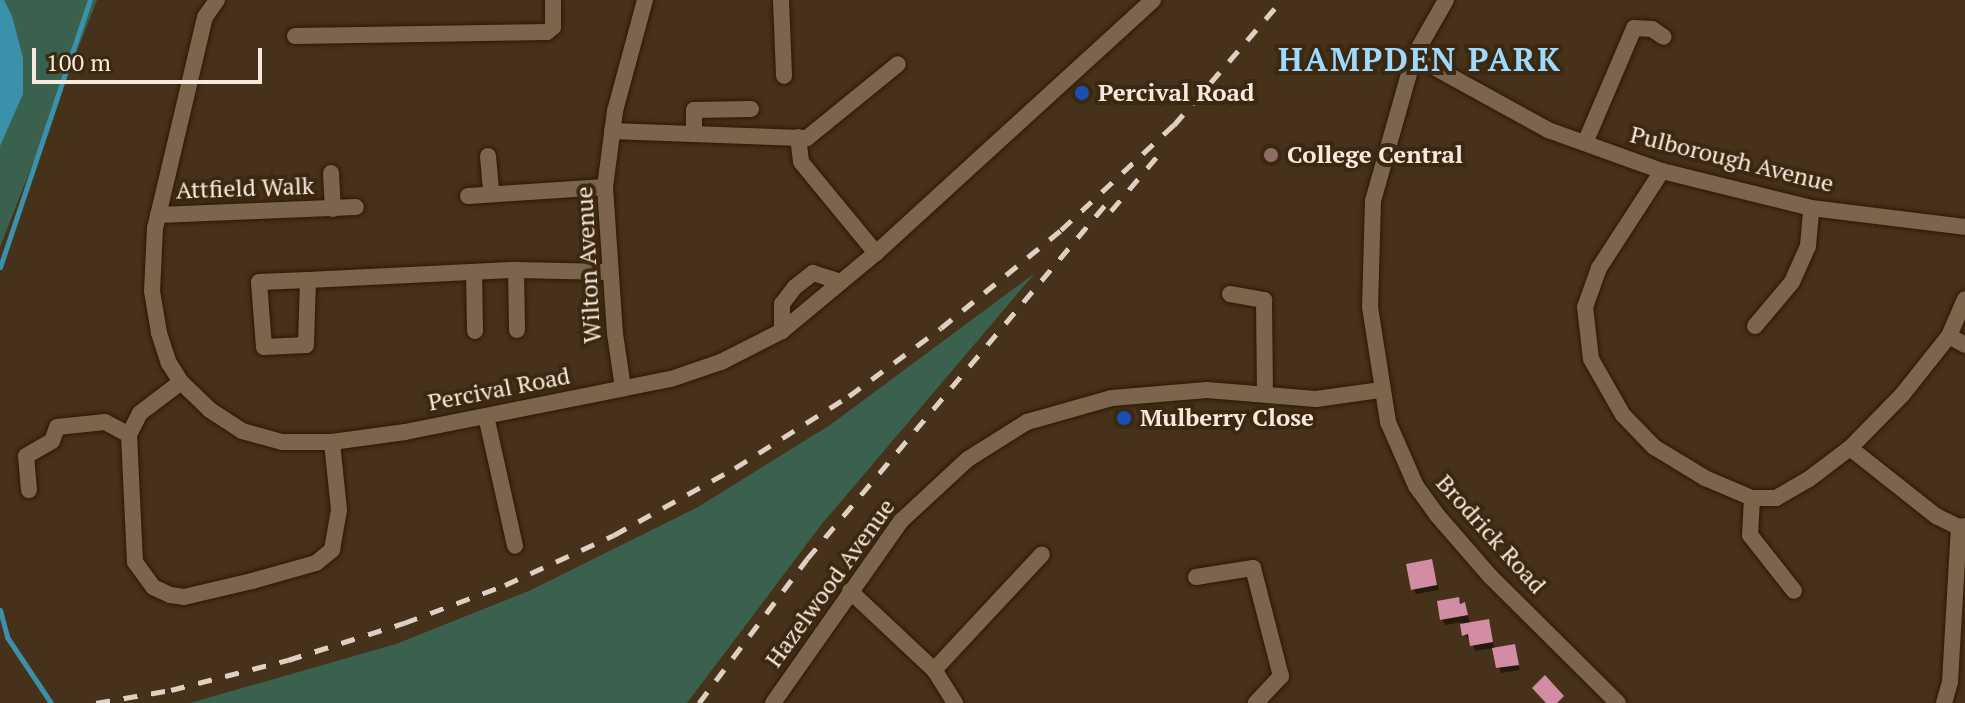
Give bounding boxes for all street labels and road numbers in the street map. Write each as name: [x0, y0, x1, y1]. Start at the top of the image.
street label: Pulborough Avenue: [1627, 120, 1837, 198]
street label: Attfield Walk: [175, 171, 315, 205]
street label: Wilton Avenue: [569, 186, 607, 344]
street label: Percival Road: [425, 361, 573, 417]
street label: Brodrick Road: [1430, 469, 1552, 599]
street label: Hazelwood Avenue: [759, 493, 901, 673]

